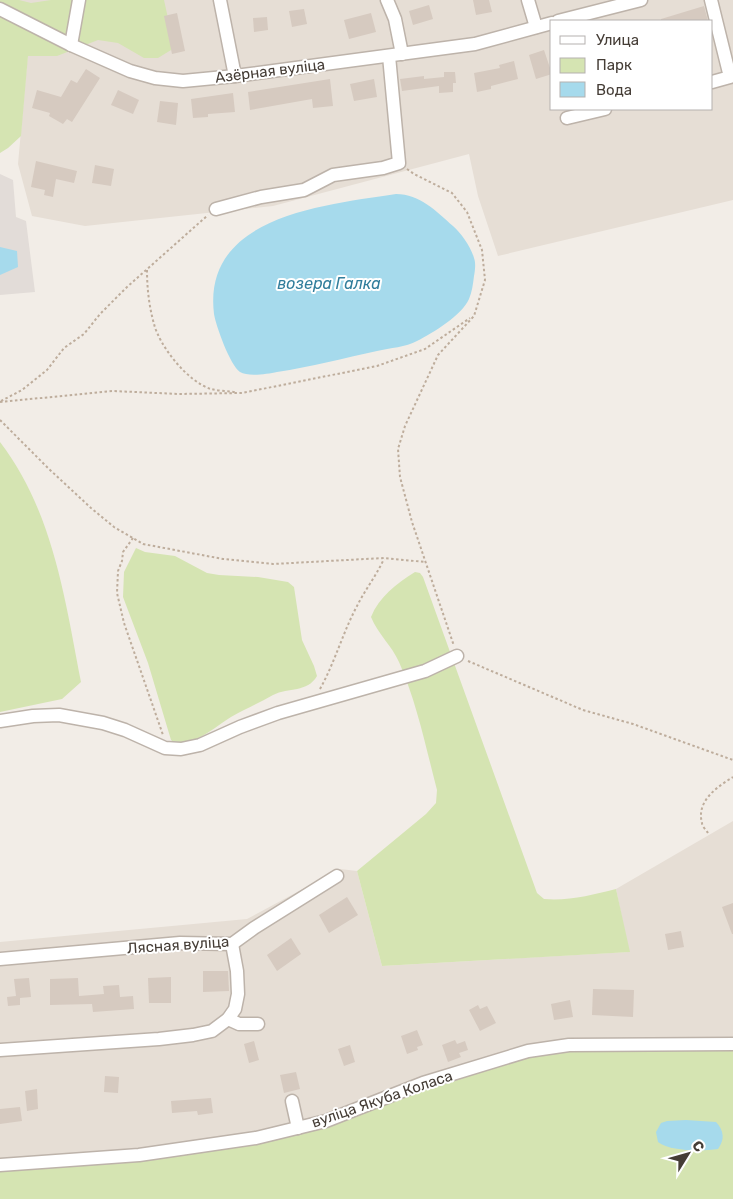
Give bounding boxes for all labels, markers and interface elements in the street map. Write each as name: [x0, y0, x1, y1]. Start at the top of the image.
legend: [550, 20, 713, 110]
text: Улица: [596, 31, 639, 49]
street label: Азёрная вуліца: [214, 55, 326, 87]
text: Парк: [596, 56, 632, 74]
text: Вода: [596, 81, 632, 99]
water label: возера Галка: [277, 274, 381, 293]
street label: Лясная вуліца: [126, 932, 230, 958]
street label: вуліца Якуба Коласа: [309, 1066, 455, 1132]
north arrow: [663, 1129, 713, 1179]
text: С: [688, 1137, 708, 1156]

